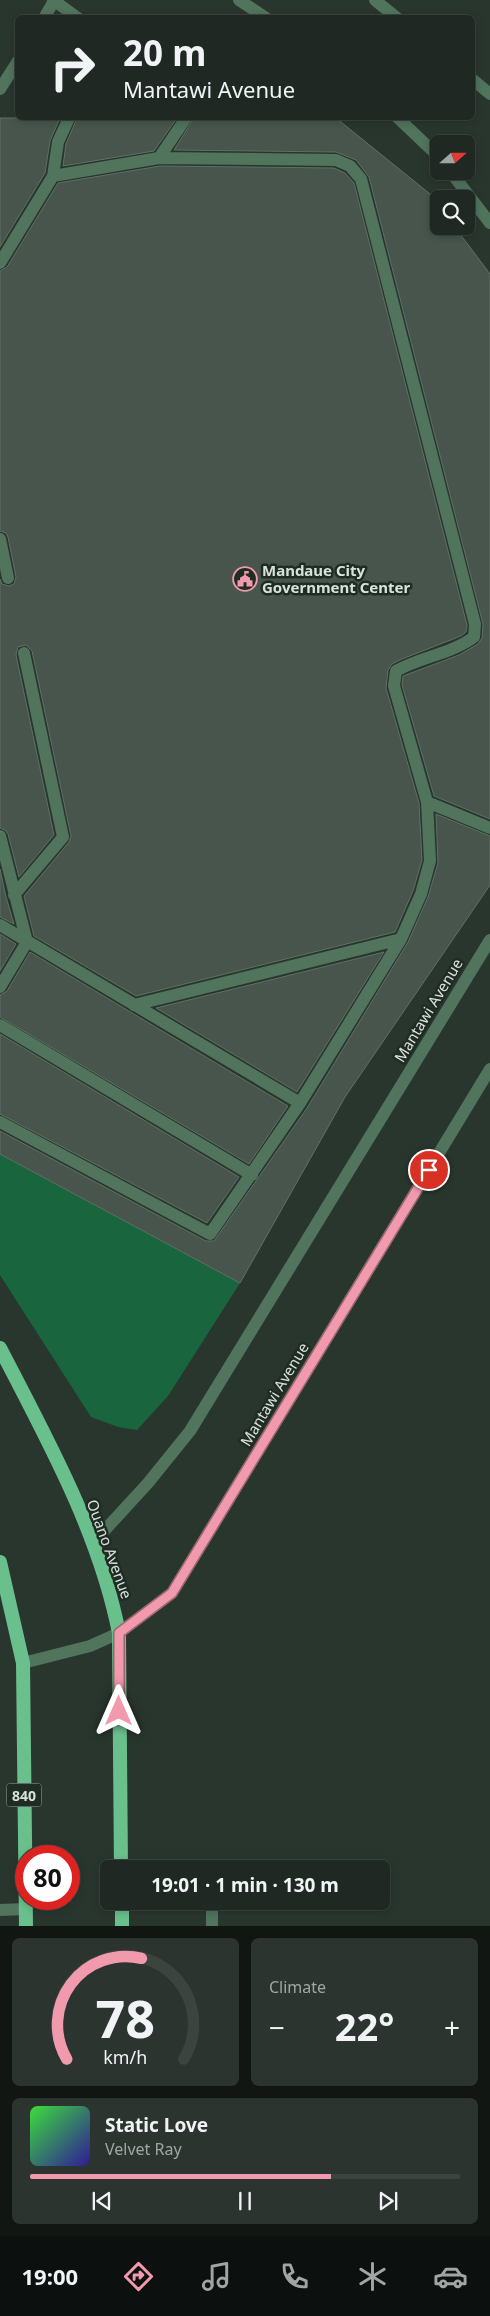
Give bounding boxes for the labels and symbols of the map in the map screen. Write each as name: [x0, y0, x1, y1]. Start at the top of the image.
north arrow: [430, 135, 475, 180]
place label: Mandaue City Government Center: [262, 560, 410, 597]
public building icon: Mandaue City Government Center: [232, 566, 258, 592]
street label: Mantawi Avenue: [389, 955, 467, 1065]
pin: [408, 1149, 450, 1191]
street label: Mantawi Avenue: [235, 1339, 313, 1449]
street label: Ouano Avenue: [83, 1497, 137, 1601]
position arrow: [92, 1684, 144, 1736]
road number: 840: [6, 1784, 42, 1806]
speed limit sign: 80: [15, 1845, 80, 1910]

